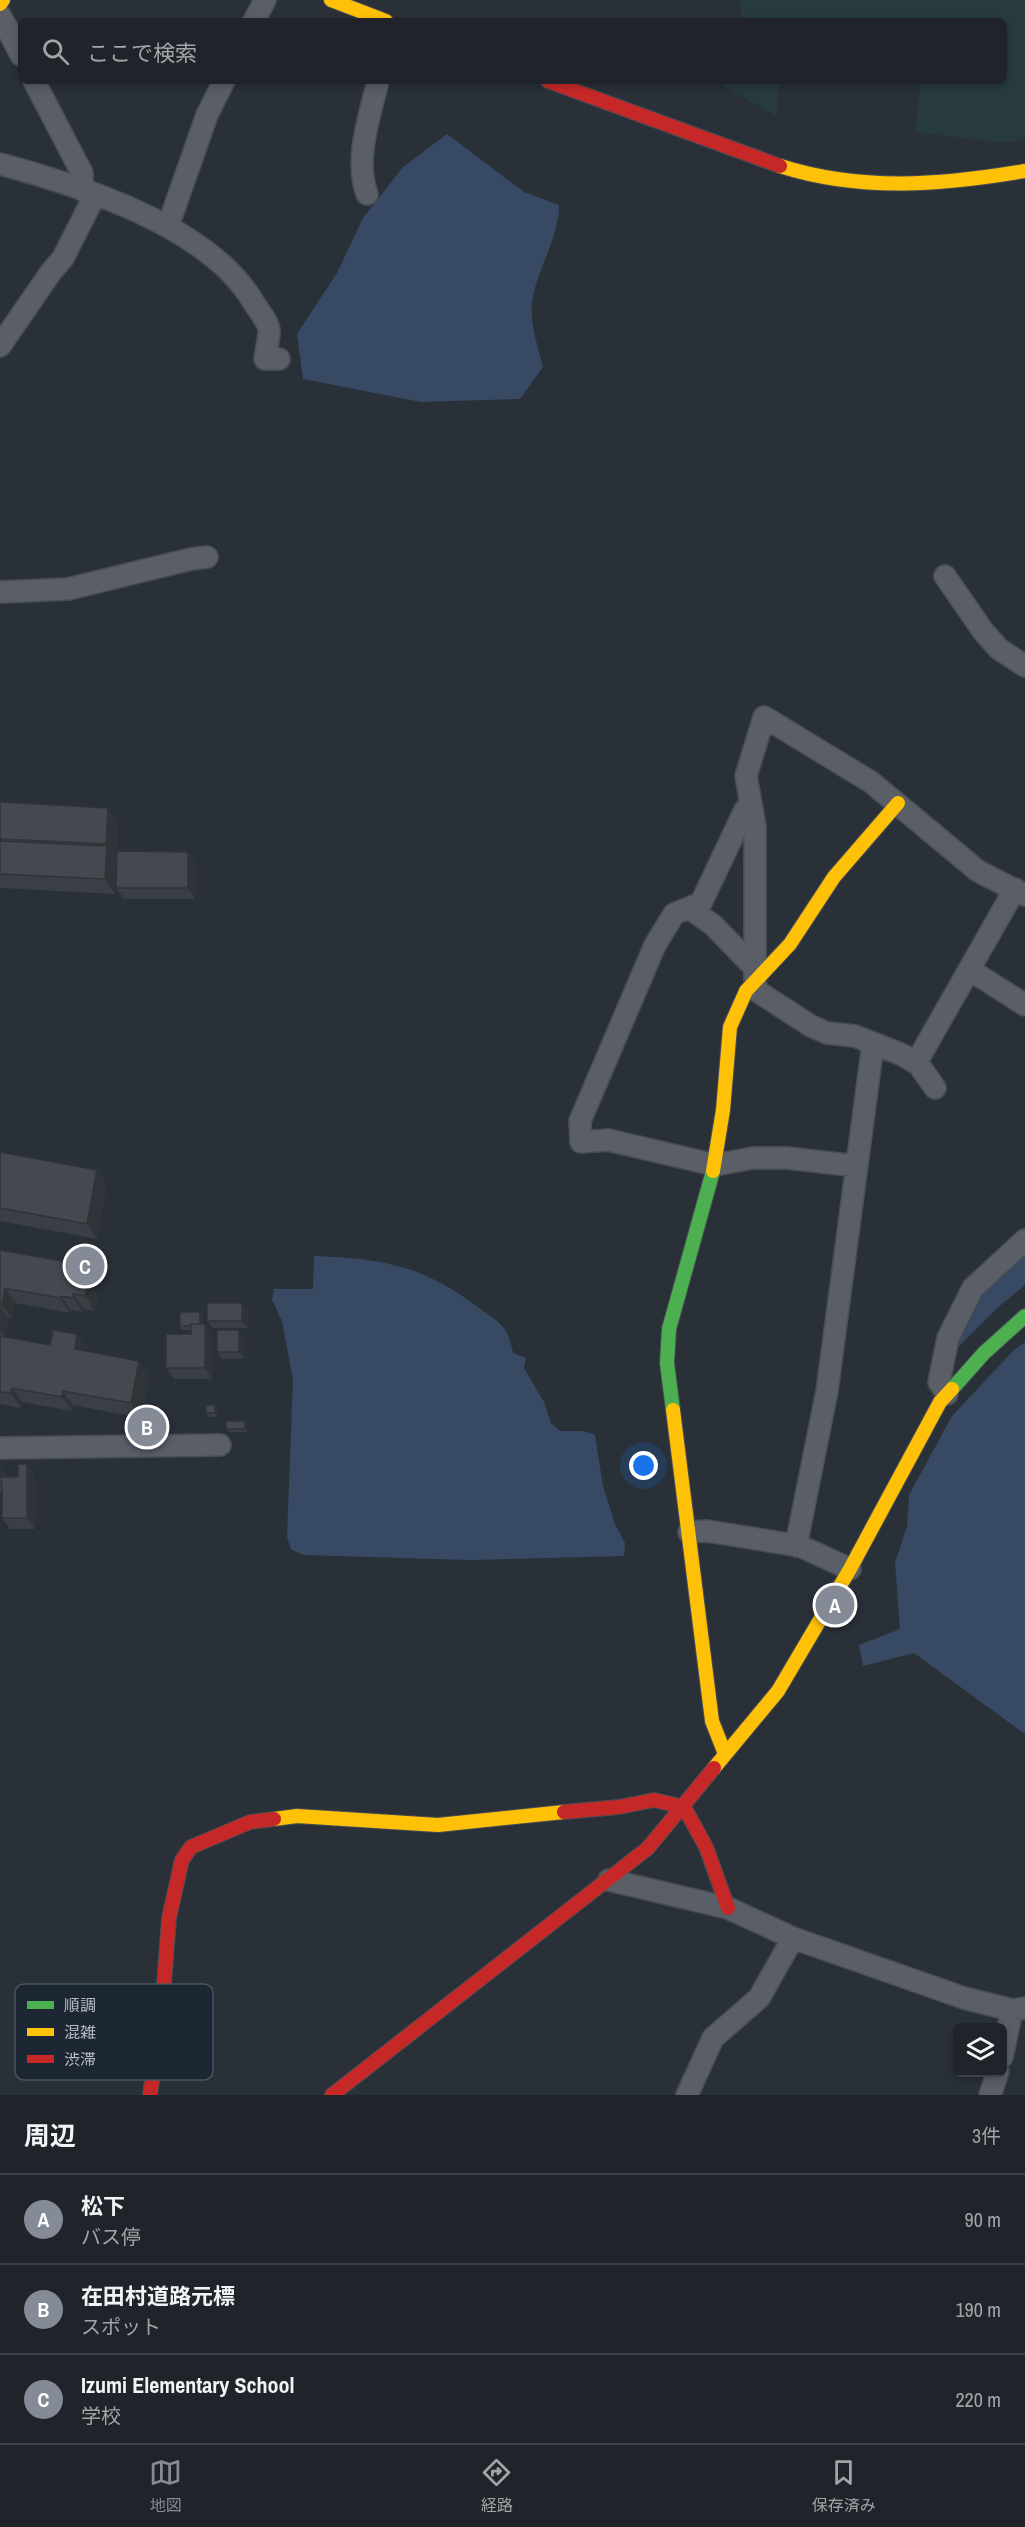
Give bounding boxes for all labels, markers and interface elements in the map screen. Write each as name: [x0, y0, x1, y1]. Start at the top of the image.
search box: [18, 18, 1007, 84]
icon: search: [39, 35, 72, 68]
text: ここで検索: [87, 38, 197, 68]
pin: C: [66, 1244, 104, 1288]
pin: B: [128, 1404, 166, 1450]
your location: [629, 1451, 658, 1480]
pin: A: [816, 1582, 854, 1628]
legend: [15, 1984, 213, 2080]
text: 順調: [64, 1994, 96, 2016]
text: 混雑: [64, 2021, 96, 2043]
map controls: [953, 2023, 1007, 2077]
button: layers: [953, 2023, 1007, 2077]
text: 渋滞: [64, 2048, 96, 2070]
text: 周辺: [24, 2118, 76, 2153]
text: 3件: [972, 2122, 1001, 2149]
text: 松下: [81, 2191, 125, 2221]
text: A: [38, 2206, 49, 2233]
text: 90 m: [965, 2206, 1001, 2233]
text: バス停: [81, 2223, 141, 2250]
text: 在田村道路元標: [81, 2281, 235, 2311]
text: B: [38, 2296, 49, 2323]
text: 190 m: [955, 2296, 1001, 2323]
text: スポット: [81, 2313, 161, 2340]
text: Izumi Elementary School: [81, 2370, 295, 2400]
text: C: [38, 2386, 49, 2413]
text: 220 m: [955, 2386, 1001, 2413]
text: 学校: [81, 2402, 121, 2429]
tab: 地図: [149, 2456, 182, 2516]
tab: 経路: [480, 2456, 513, 2516]
tab: 保存済み: [812, 2456, 876, 2516]

